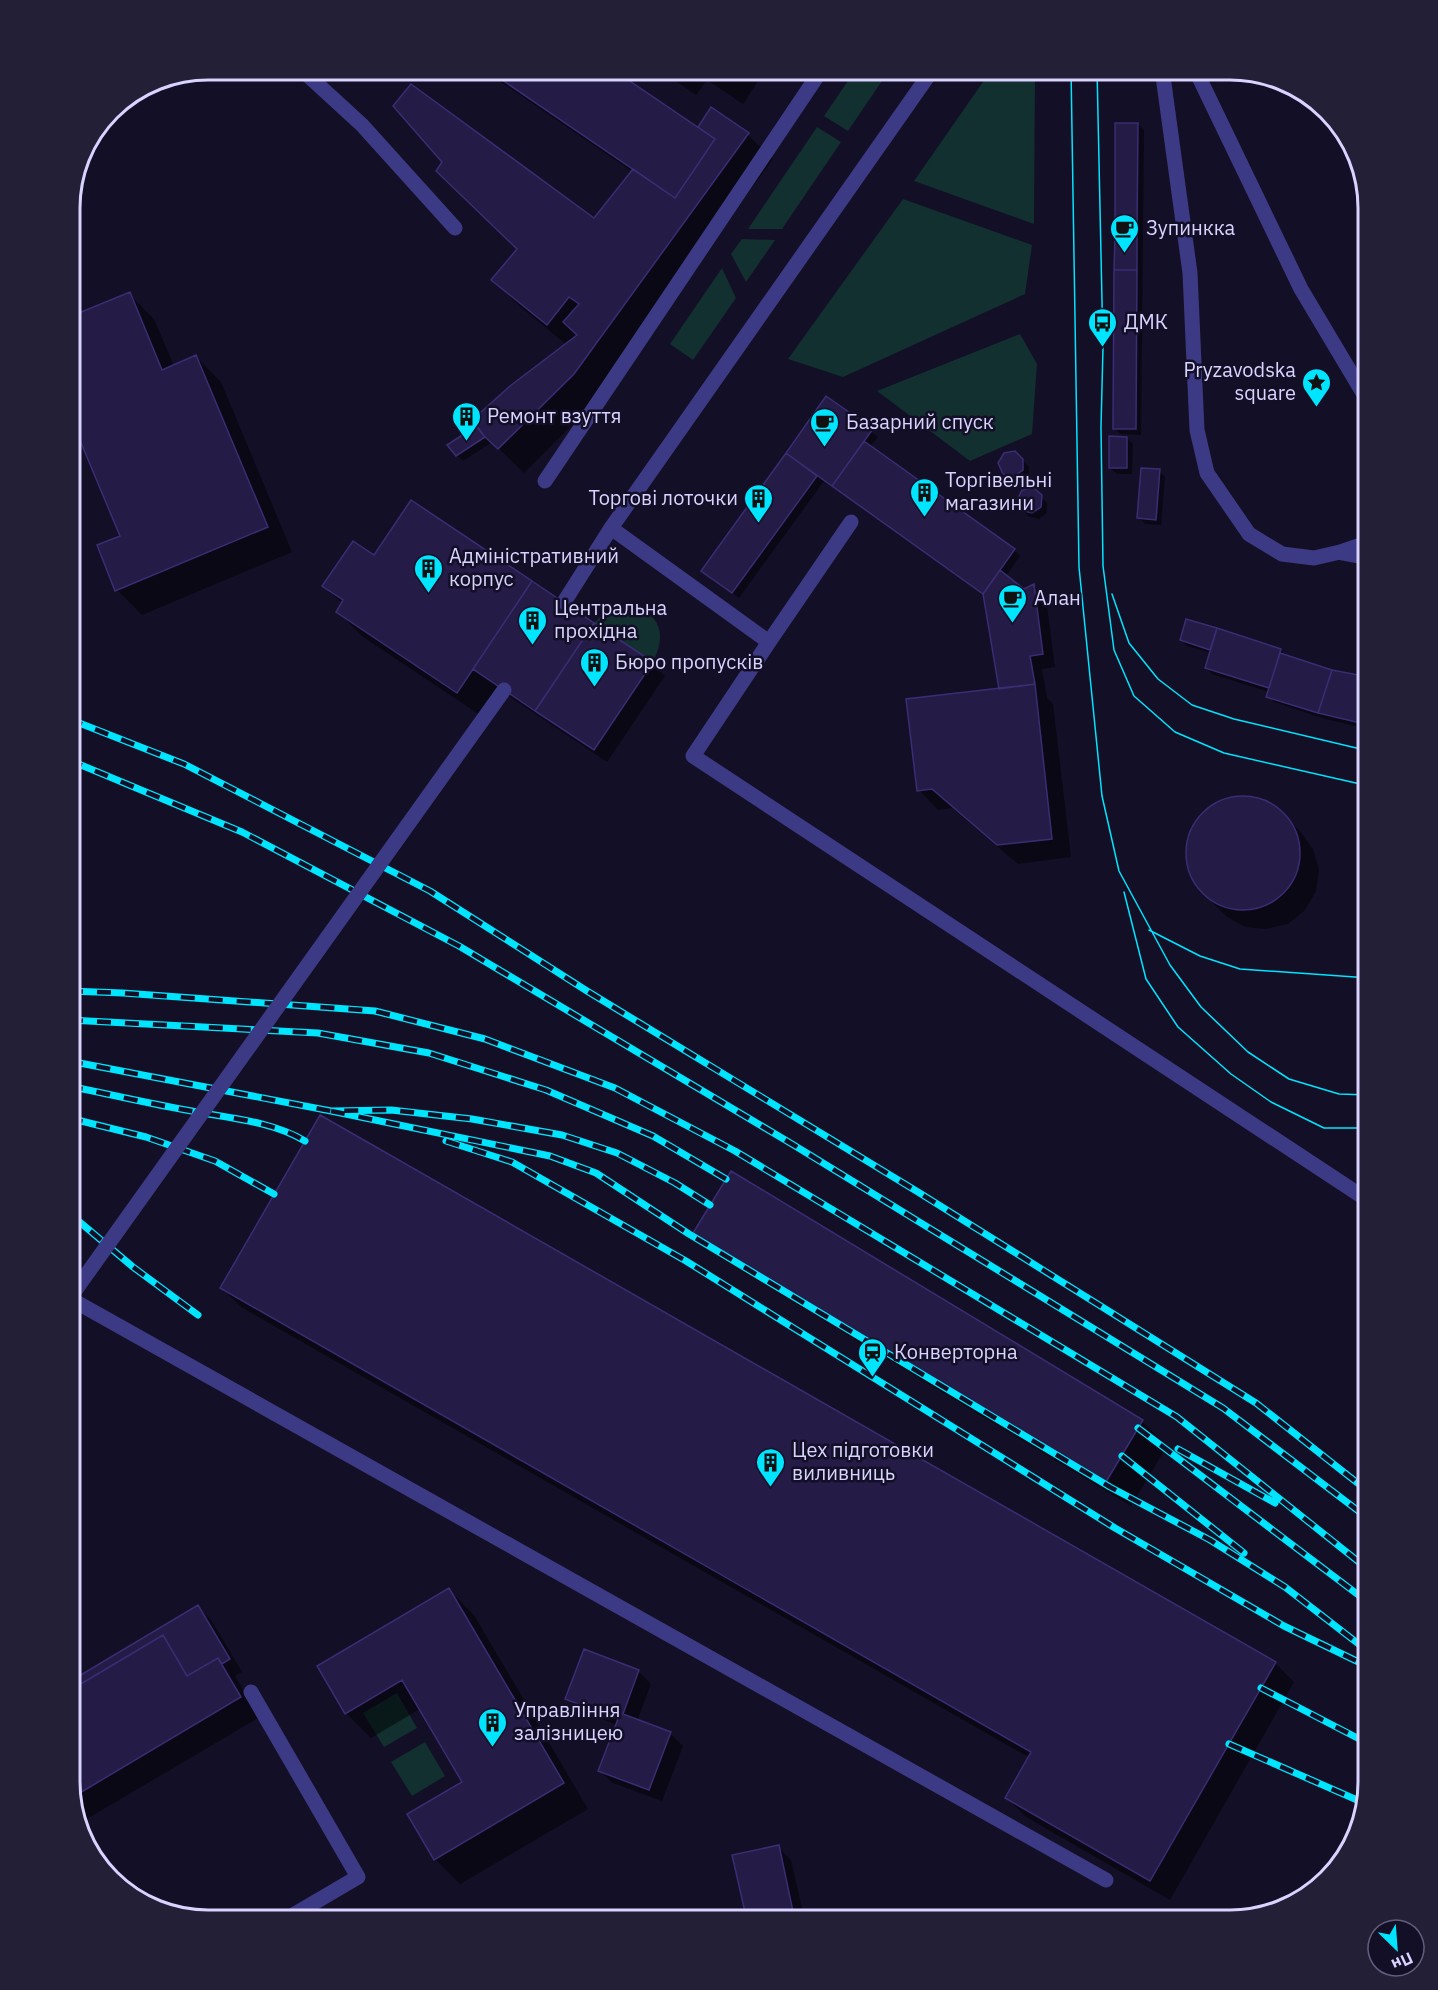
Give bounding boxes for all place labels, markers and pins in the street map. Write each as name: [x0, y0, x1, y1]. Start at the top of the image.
cafe icon: Зупинкка: [1109, 212, 1141, 254]
place label: Зупинкка: [1146, 214, 1236, 241]
bus stop icon: ДМК: [1087, 306, 1119, 348]
place label: ДМК: [1124, 308, 1168, 335]
place label: Pryzavodska square: [1183, 356, 1296, 406]
place icon: Pryzavodska square: [1301, 366, 1333, 408]
building icon: Ремонт взуття: [450, 400, 482, 442]
place label: Ремонт взуття: [487, 402, 621, 429]
cafe icon: Базарний спуск: [809, 406, 841, 448]
place label: Базарний спуск: [846, 408, 994, 435]
place label: Торгівельні магазини: [945, 466, 1052, 516]
building icon: Торгівельні магазини: [908, 476, 940, 518]
building icon: Торгові лоточки: [743, 482, 775, 524]
place label: Торгові лоточки: [589, 484, 738, 511]
place label: Адміністративний корпус: [449, 542, 619, 592]
building icon: Адміністративний корпус: [412, 552, 444, 594]
cafe icon: Алан: [997, 582, 1029, 624]
place label: Алан: [1034, 584, 1081, 611]
place label: Центральна прохідна: [554, 594, 668, 644]
building icon: Центральна прохідна: [517, 604, 549, 646]
building icon: Бюро пропусків: [578, 646, 610, 688]
place label: Бюро пропусків: [615, 648, 763, 675]
station icon: Конверторна: [857, 1336, 889, 1378]
place label: Конверторна: [894, 1338, 1018, 1365]
place label: Цех підготовки виливниць: [792, 1436, 934, 1486]
building icon: Цех підготовки виливниць: [755, 1446, 787, 1488]
place label: Управління залізницею: [514, 1696, 623, 1746]
building icon: Управління залізницею: [477, 1706, 509, 1748]

